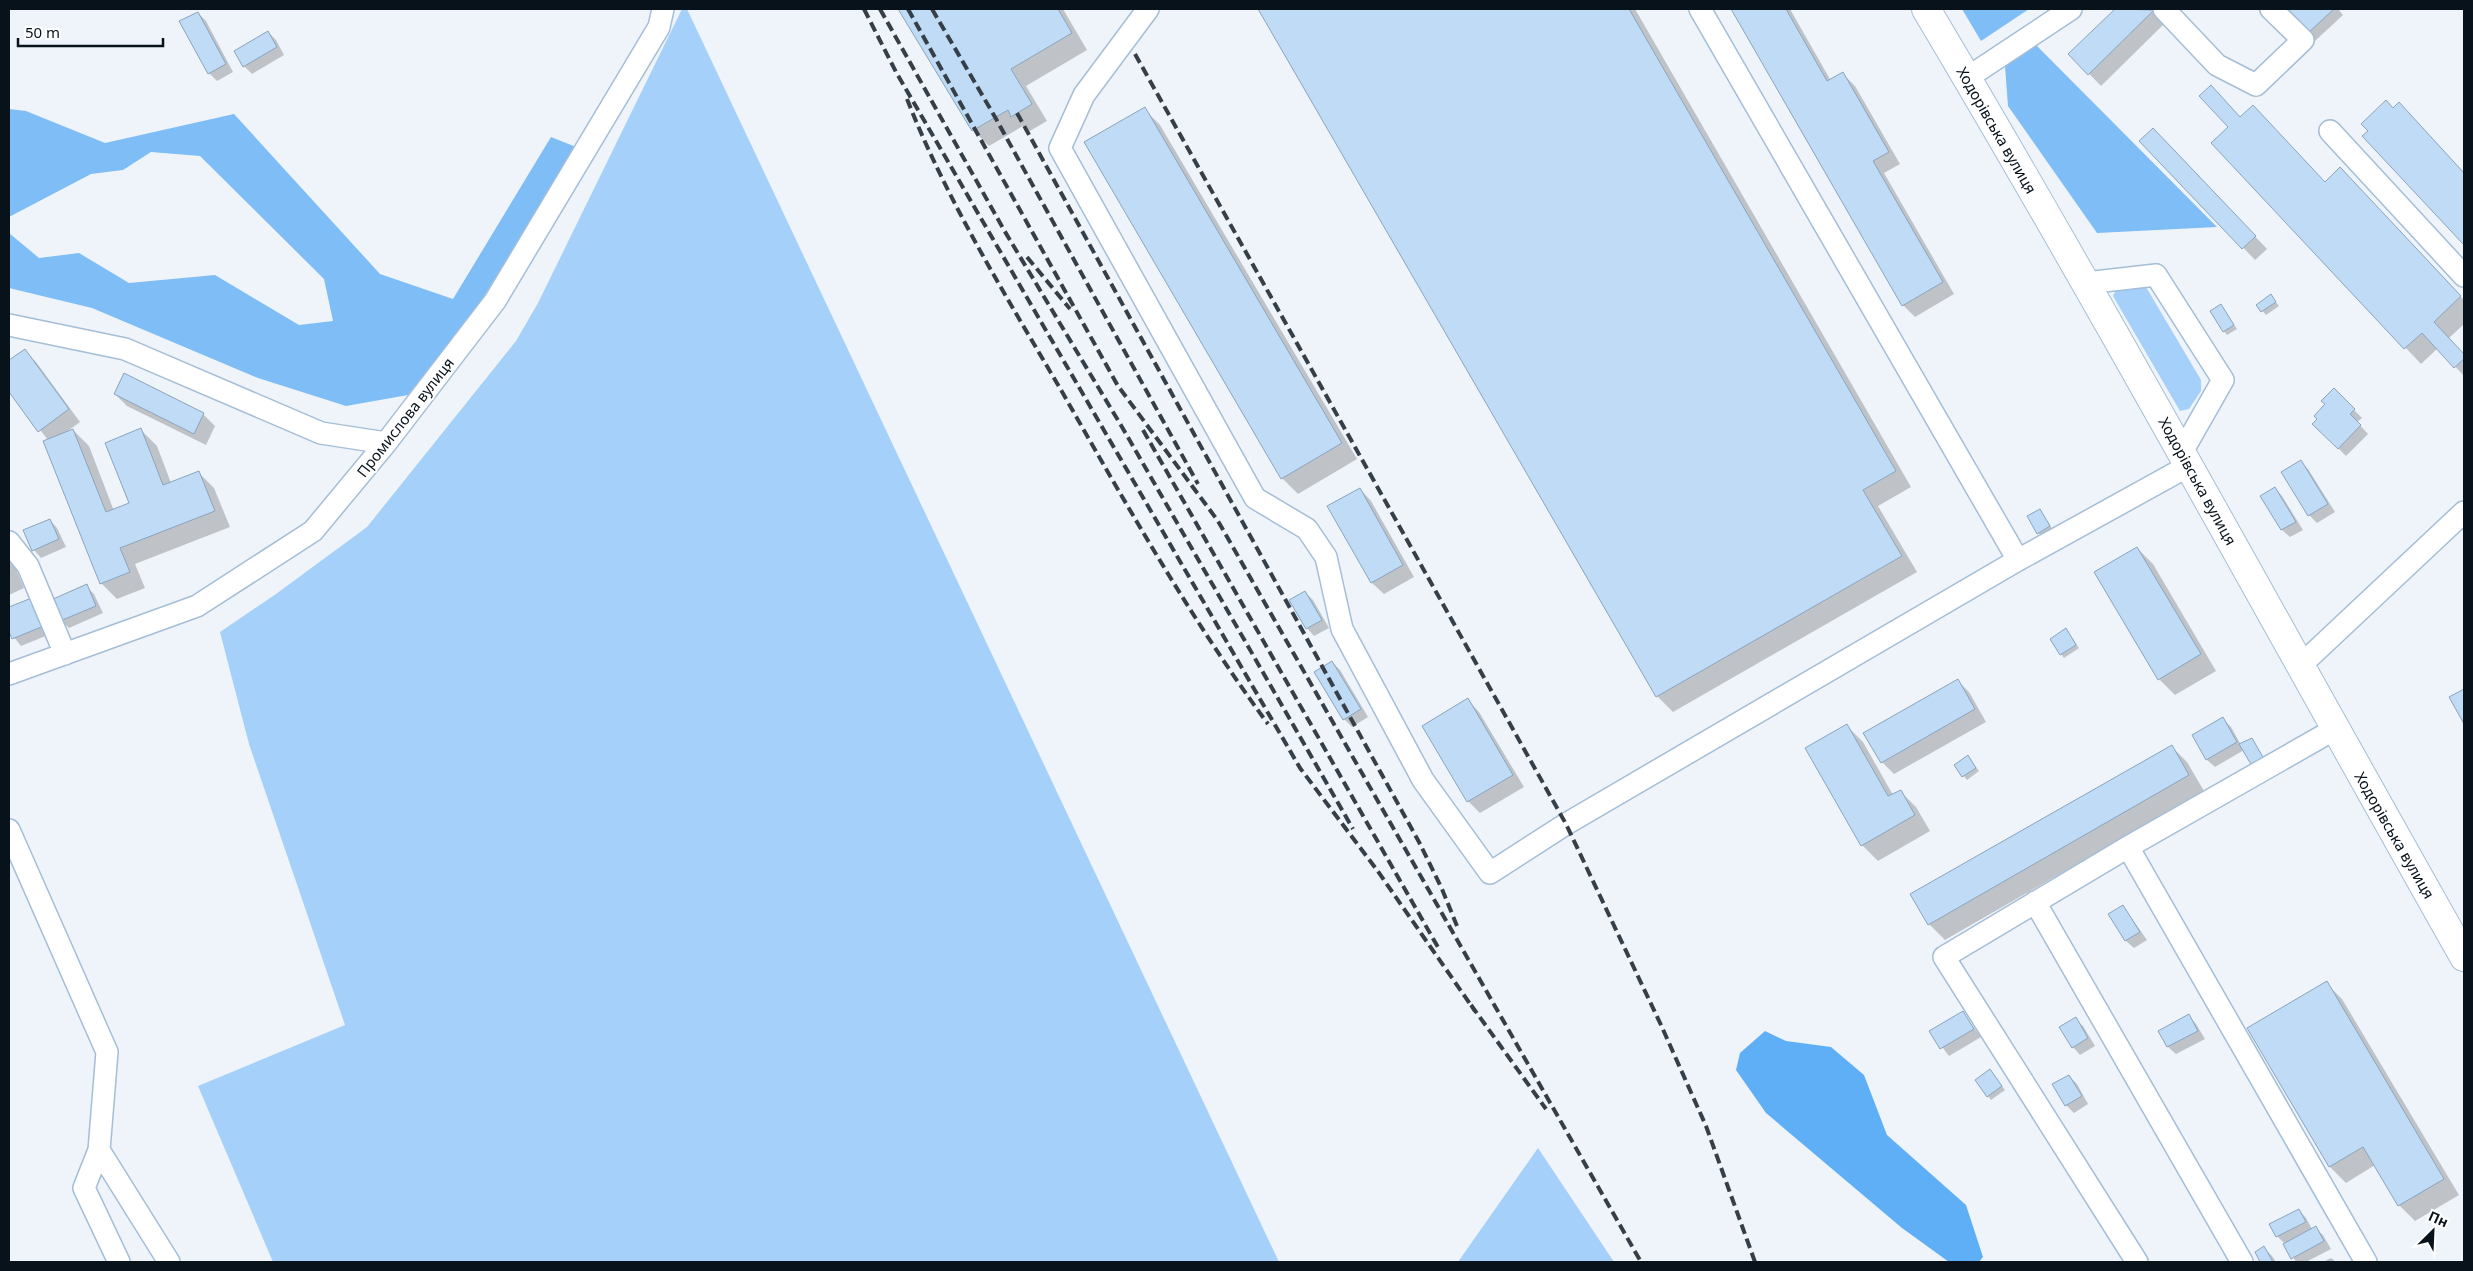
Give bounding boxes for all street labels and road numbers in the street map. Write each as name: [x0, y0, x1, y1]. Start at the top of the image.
street label: Ходорівська вулиця: [1952, 63, 2042, 197]
street label: Промислова вулиця: [352, 353, 458, 481]
street label: Ходорівська вулиця: [2154, 413, 2242, 549]
street label: Ходорівська вулиця: [2350, 768, 2440, 902]

